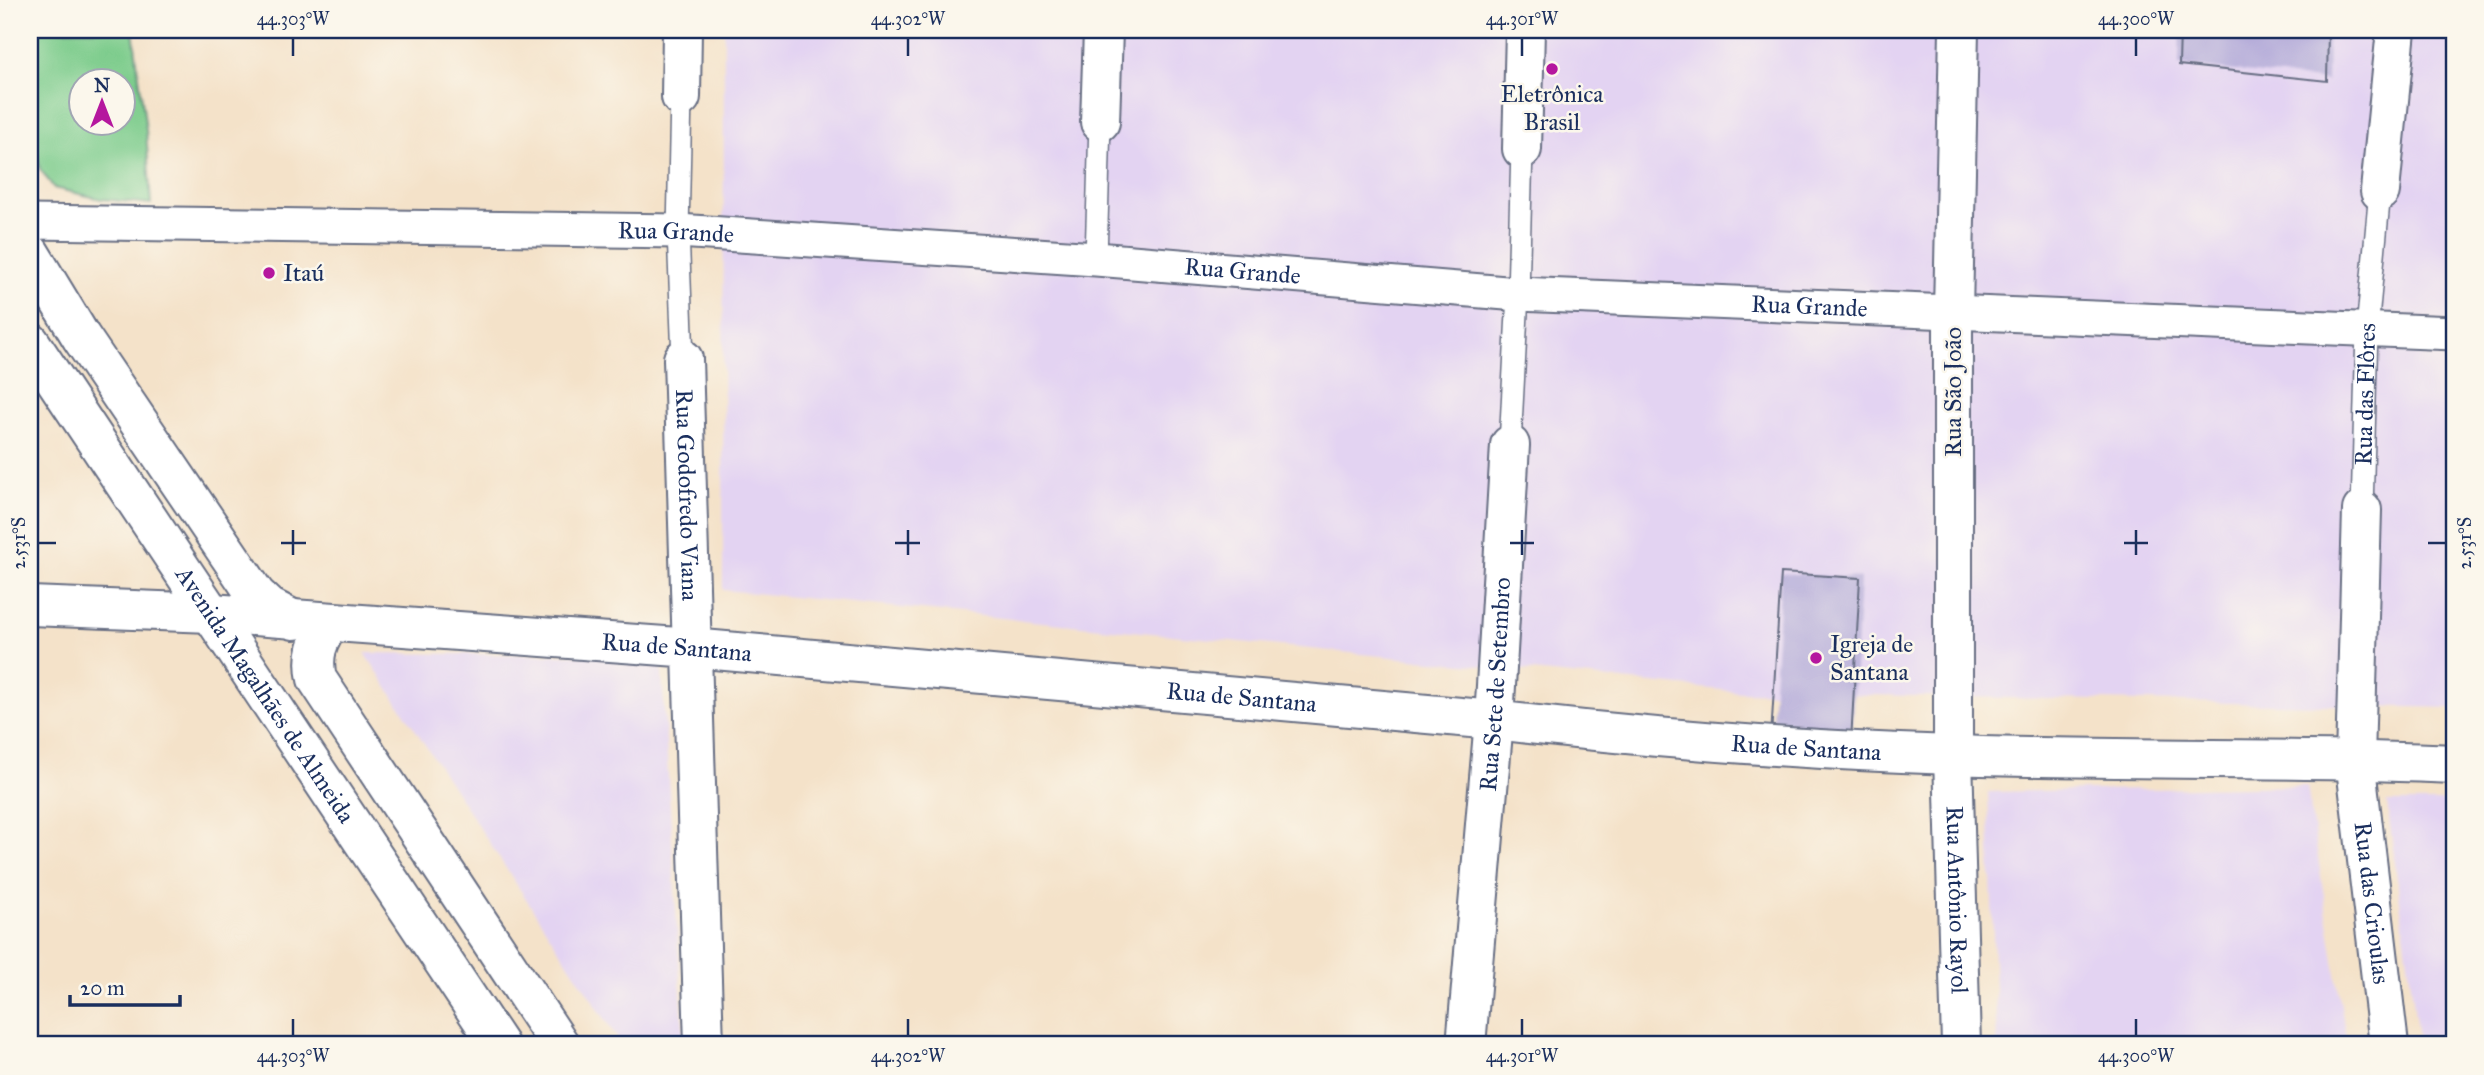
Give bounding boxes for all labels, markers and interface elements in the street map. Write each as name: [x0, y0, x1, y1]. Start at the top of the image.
text: 44.303°W: [257, 8, 330, 30]
text: 44.302°W: [871, 8, 946, 30]
text: 44.301°W: [1486, 8, 1559, 30]
text: 44.300°W: [2098, 8, 2175, 30]
marker: Eletrônica Brasil: [1544, 61, 1560, 77]
north arrow: [66, 66, 136, 136]
text: N: [94, 74, 110, 97]
place label: Eletrônica Brasil: [1501, 79, 1604, 137]
street label: Rua Grande: [617, 215, 735, 250]
street label: Rua Grande: [1183, 251, 1302, 291]
place label: Itaú: [283, 258, 324, 288]
marker: Itaú: [261, 265, 277, 281]
street label: Rua Grande: [1750, 289, 1868, 324]
street label: Rua das Flôres: [2348, 321, 2383, 466]
street label: Rua São João: [1938, 327, 1968, 457]
street label: Rua Godofredo Viana: [669, 389, 705, 602]
text: 2.531°S: [8, 517, 30, 569]
text: 2.531°S: [2454, 517, 2476, 569]
street label: Avenida Magalhães de Almeida: [168, 560, 362, 829]
street label: Rua Sete de Setembro: [1473, 576, 1517, 793]
street label: Rua de Santana: [601, 626, 754, 668]
place label: Igreja de Santana: [1830, 629, 1913, 687]
marker: Igreja de Santana: [1808, 650, 1824, 666]
street label: Rua de Santana: [1165, 676, 1319, 719]
street label: Rua de Santana: [1730, 728, 1883, 767]
street label: Rua Antônio Rayol: [1939, 805, 1975, 995]
street label: Rua das Crioulas: [2348, 820, 2397, 986]
scale bar: [70, 963, 180, 1007]
text: 20 m: [80, 975, 125, 1001]
text: 44.303°W: [257, 1045, 330, 1067]
text: 44.302°W: [871, 1045, 946, 1067]
text: 44.301°W: [1486, 1045, 1559, 1067]
text: 44.300°W: [2098, 1045, 2175, 1067]

